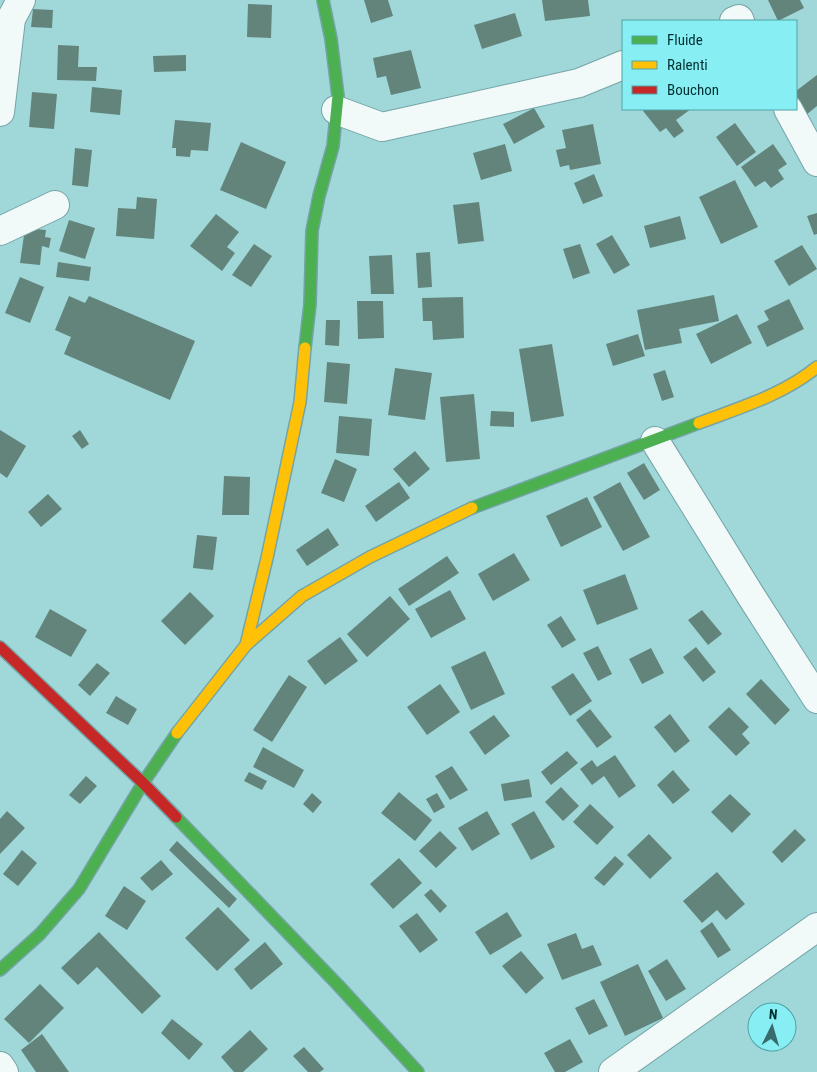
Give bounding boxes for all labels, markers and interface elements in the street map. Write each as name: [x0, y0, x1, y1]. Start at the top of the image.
legend: [622, 20, 797, 110]
text: Fluide: [667, 31, 703, 49]
text: Ralenti: [667, 56, 708, 74]
text: Bouchon: [667, 81, 719, 99]
north arrow: [747, 1002, 797, 1052]
text: N: [768, 1006, 778, 1022]

